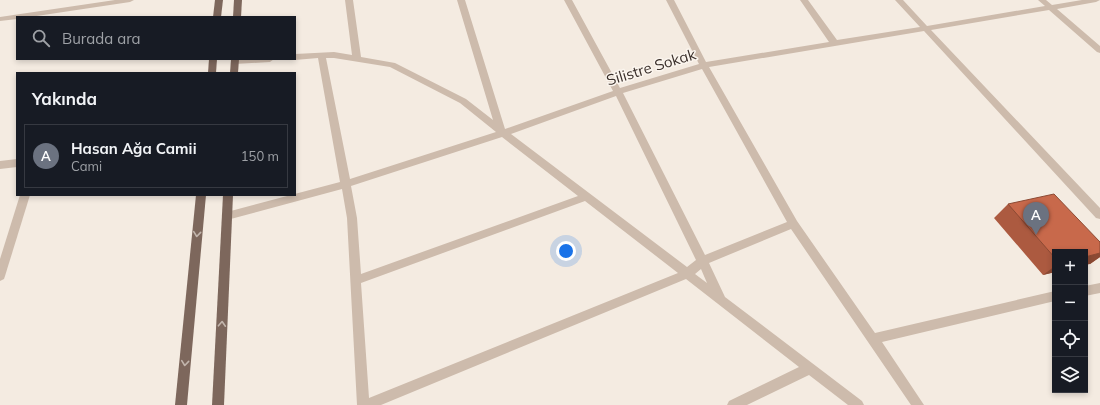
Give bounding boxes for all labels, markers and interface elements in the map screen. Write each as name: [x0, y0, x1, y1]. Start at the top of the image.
search box: [16, 16, 296, 60]
icon: search: [30, 27, 52, 49]
text: Burada ara: [62, 29, 141, 48]
street label: Silistre Sokak: [604, 44, 698, 90]
text: Yakında: [32, 88, 97, 109]
text: Hasan Ağa Camii: [71, 139, 197, 158]
text: A: [41, 148, 51, 164]
text: 150 m: [241, 148, 279, 164]
text: Cami: [71, 158, 102, 174]
pin: A: [1023, 202, 1049, 235]
one-way arrow: [193, 231, 202, 237]
your location: [556, 241, 576, 261]
map controls: [1052, 249, 1088, 393]
button: +: [1052, 249, 1088, 285]
button: −: [1052, 285, 1088, 321]
one-way arrow: [218, 321, 226, 327]
button: locate: [1052, 321, 1088, 357]
button: layers: [1052, 357, 1088, 393]
one-way arrow: [181, 360, 190, 366]

